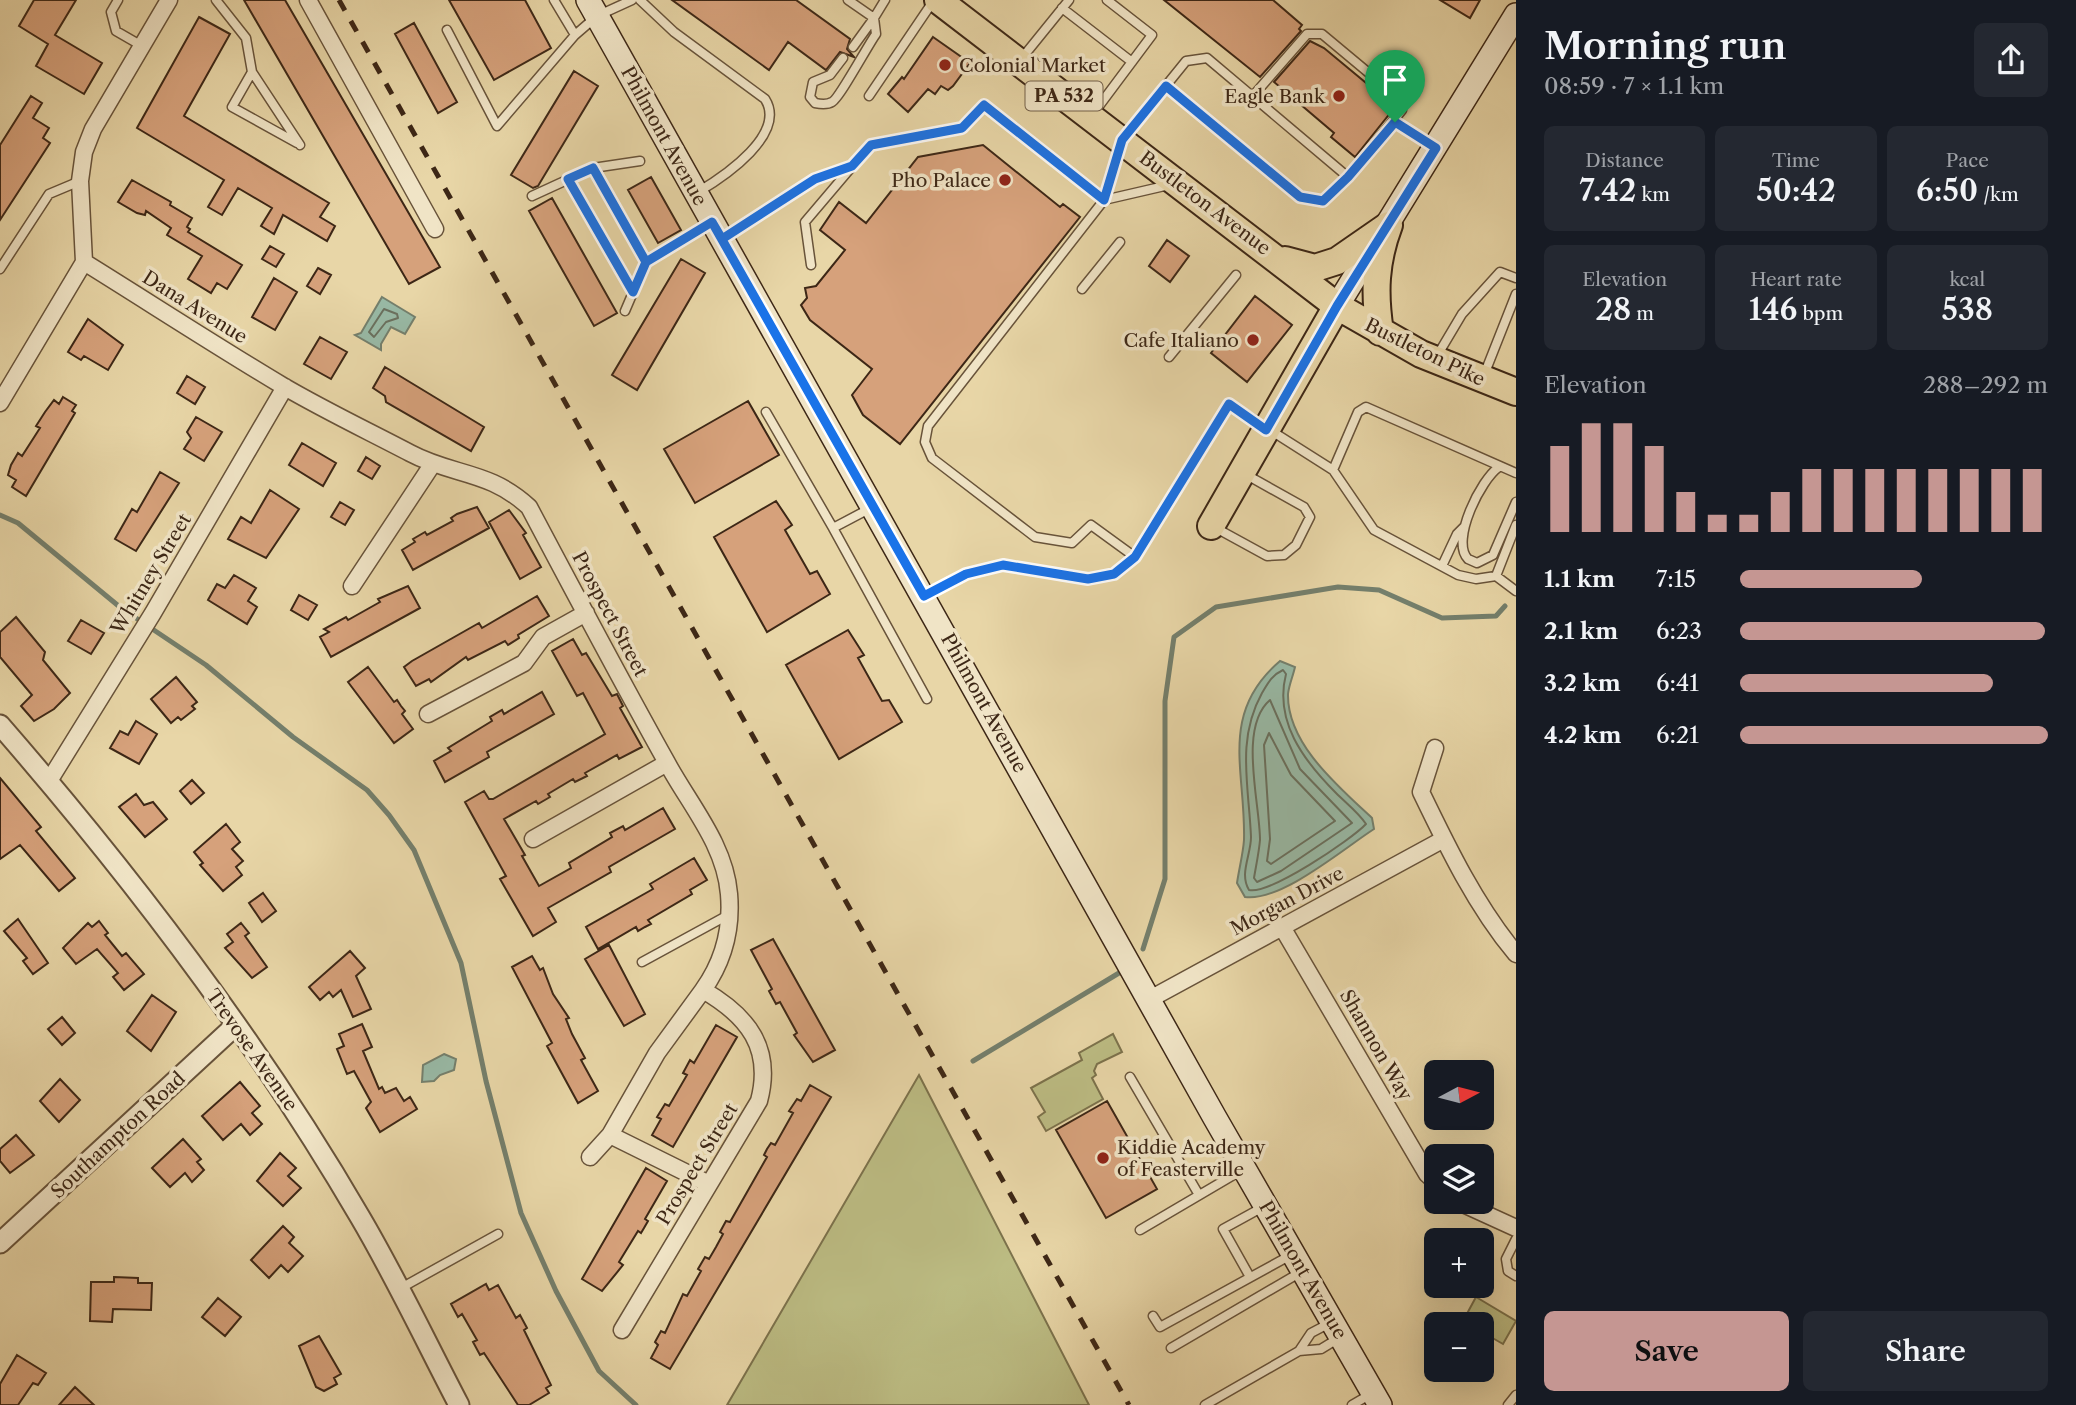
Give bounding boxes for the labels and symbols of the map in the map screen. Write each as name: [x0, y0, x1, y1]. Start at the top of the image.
pin: [1365, 50, 1425, 122]
place label: Colonial Market: [959, 54, 1106, 77]
marker: Colonial Market: [937, 57, 953, 73]
street label: Philmont Avenue: [616, 62, 712, 210]
road number: PA 532: [1026, 82, 1102, 110]
place label: Eagle Bank: [1224, 85, 1326, 108]
marker: Eagle Bank: [1331, 88, 1347, 104]
street label: Bustleton Avenue: [1135, 146, 1275, 260]
place label: Pho Palace: [891, 169, 991, 192]
marker: Pho Palace: [997, 172, 1013, 188]
street label: Dana Avenue: [138, 266, 252, 348]
street label: Bustleton Pike: [1361, 313, 1489, 391]
place label: Cafe Italiano: [1124, 329, 1239, 352]
marker: Cafe Italiano: [1245, 332, 1261, 348]
street label: Whitney Street: [105, 509, 196, 639]
street label: Prospect Street: [567, 548, 653, 681]
street label: Philmont Avenue: [936, 629, 1032, 777]
street label: Morgan Drive: [1227, 862, 1347, 940]
street label: Trevose Avenue: [201, 985, 303, 1115]
street label: Shannon Way: [1335, 985, 1417, 1105]
north arrow: [1424, 1060, 1494, 1130]
street label: Southampton Road: [46, 1067, 190, 1203]
street label: Prospect Street: [652, 1099, 743, 1229]
place label: Kiddie Academy of Feasterville: [1117, 1136, 1266, 1181]
marker: Kiddie Academy of Feasterville: [1095, 1150, 1111, 1166]
street label: Philmont Avenue: [1254, 1197, 1352, 1343]

